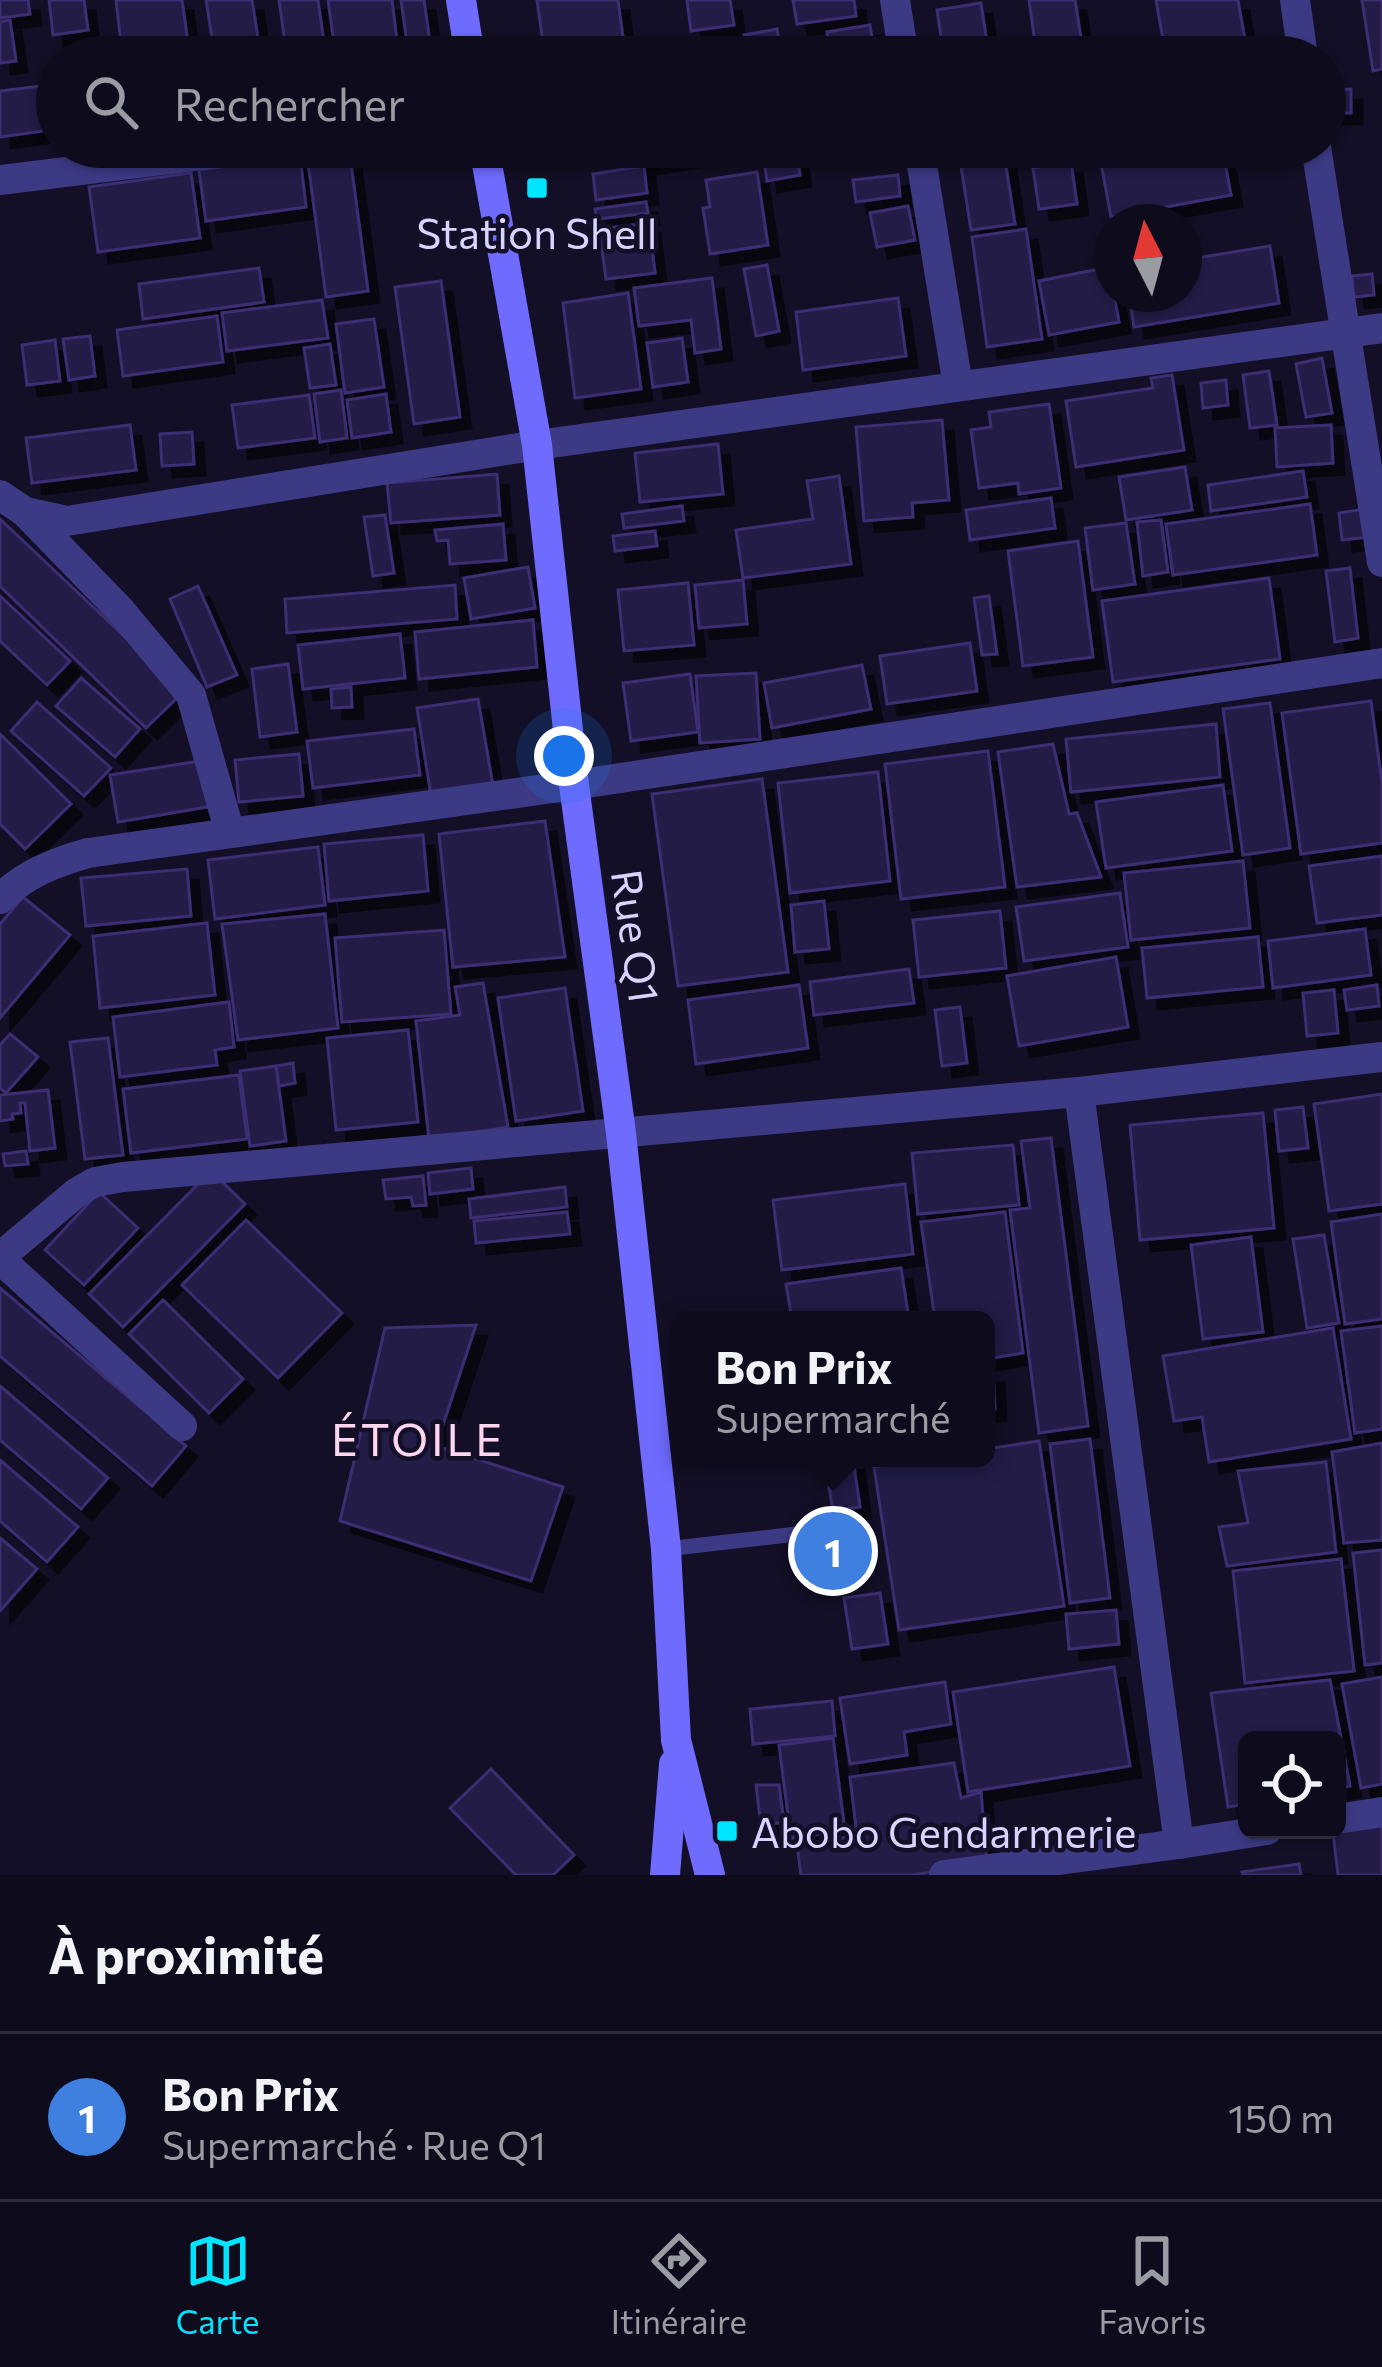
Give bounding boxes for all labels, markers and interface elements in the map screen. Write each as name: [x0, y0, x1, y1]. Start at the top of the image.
search box: [36, 36, 1346, 168]
icon: search: [78, 69, 144, 135]
text: Rechercher: [174, 75, 405, 130]
marker: Station Shell: [524, 175, 550, 201]
north arrow: [1094, 204, 1202, 312]
place label: Station Shell: [417, 206, 657, 258]
your location: [534, 726, 594, 786]
street label: Rue Q1: [602, 866, 672, 1006]
popup: [671, 1311, 995, 1467]
text: Bon Prix: [715, 1338, 892, 1393]
text: Supermarché: [715, 1393, 951, 1441]
district label: ÉTOILE: [331, 1410, 505, 1465]
pin: 1: [794, 1506, 872, 1596]
map controls: [1238, 1731, 1346, 1839]
button: locate: [1238, 1731, 1346, 1839]
place label: Abobo Gendarmerie: [751, 1805, 1136, 1857]
marker: Abobo Gendarmerie: [714, 1818, 740, 1844]
text: À proximité: [48, 1922, 324, 1985]
text: Bon Prix: [162, 2065, 339, 2120]
text: 1: [78, 2093, 96, 2141]
text: 150 m: [1228, 2093, 1334, 2141]
text: Supermarché · Rue Q1: [162, 2120, 546, 2168]
tab: Carte: [176, 2228, 259, 2341]
tab: Itinéraire: [611, 2228, 747, 2341]
tab: Favoris: [1098, 2228, 1206, 2341]

